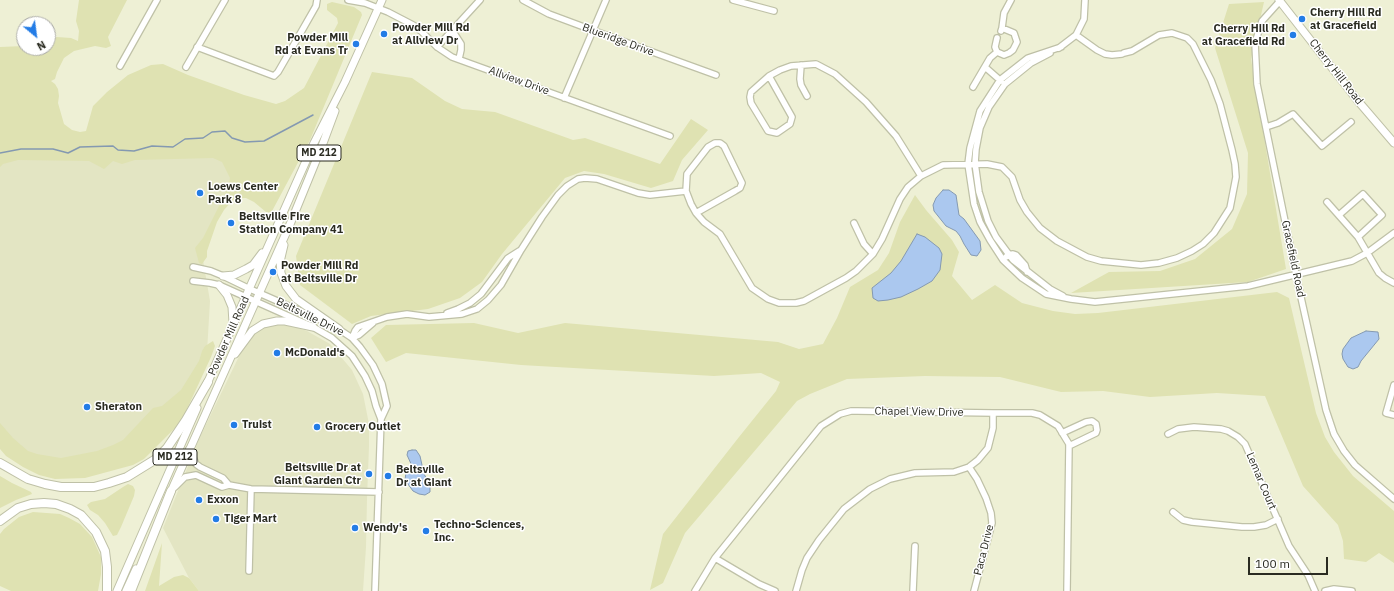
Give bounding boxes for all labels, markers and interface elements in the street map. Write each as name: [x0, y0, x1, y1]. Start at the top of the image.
place label: Cherry Hill Rd at Gracefield: [1310, 6, 1382, 32]
marker: Cherry Hill Rd at Gracefield: [1297, 14, 1307, 24]
north arrow: [16, 16, 56, 56]
place label: Powder Mill Rd at Allview Dr: [392, 21, 469, 47]
street label: Blueridge Drive: [580, 21, 656, 59]
place label: Cherry Hill Rd at Gracefield Rd: [1202, 22, 1285, 48]
marker: Powder Mill Rd at Allview Dr: [379, 29, 389, 39]
marker: Cherry Hill Rd at Gracefield Rd: [1288, 30, 1298, 40]
place label: Powder Mill Rd at Evans Tr: [275, 31, 348, 57]
street label: Cherry Hill Road: [1306, 37, 1366, 107]
text: N: [34, 38, 48, 54]
marker: Powder Mill Rd at Evans Tr: [351, 39, 361, 49]
street label: Allview Drive: [487, 64, 551, 98]
road number: MD 212: [297, 145, 341, 161]
place label: Loews Center Park 8: [208, 180, 278, 206]
marker: Loews Center Park 8: [195, 188, 205, 198]
place label: Beltsville Fire Station Company 41: [239, 210, 343, 236]
marker: Beltsville Fire Station Company 41: [226, 218, 236, 228]
street label: Gracefield Road: [1278, 219, 1308, 299]
place label: Powder Mill Rd at Beltsville Dr: [281, 259, 358, 285]
marker: Powder Mill Rd at Beltsville Dr: [268, 267, 278, 277]
street label: Powder Mill Road: [206, 294, 252, 378]
street label: Beltsville Drive: [274, 295, 346, 339]
place label: McDonald's: [285, 346, 345, 360]
marker: McDonald's: [272, 348, 282, 358]
place label: Sheraton: [95, 400, 142, 414]
marker: Sheraton: [82, 402, 92, 412]
street label: Chapel View Drive: [874, 405, 964, 419]
place label: Truist: [242, 418, 272, 432]
marker: Truist: [229, 420, 239, 430]
place label: Grocery Outlet: [325, 420, 401, 434]
marker: Grocery Outlet: [312, 422, 322, 432]
road number: MD 212: [153, 449, 197, 465]
street label: Lemar Court: [1243, 450, 1279, 512]
place label: Beltsville Dr at Giant Garden Ctr: [274, 461, 361, 487]
place label: Beltsville Dr at Giant: [396, 463, 452, 489]
marker: Beltsville Dr at Giant Garden Ctr: [364, 469, 374, 479]
marker: Beltsville Dr at Giant: [383, 471, 393, 481]
place label: Exxon: [207, 493, 239, 507]
marker: Exxon: [194, 495, 204, 505]
place label: Tiger Mart: [224, 512, 277, 526]
marker: Tiger Mart: [211, 514, 221, 524]
place label: Techno-Sciences, Inc.: [434, 518, 524, 544]
place label: Wendy's: [363, 521, 407, 535]
marker: Wendy's: [350, 523, 360, 533]
street label: Paca Drive: [971, 523, 997, 577]
marker: Techno-Sciences, Inc.: [421, 526, 431, 536]
scale bar: [1250, 549, 1330, 575]
text: 100 m: [1255, 556, 1290, 571]

